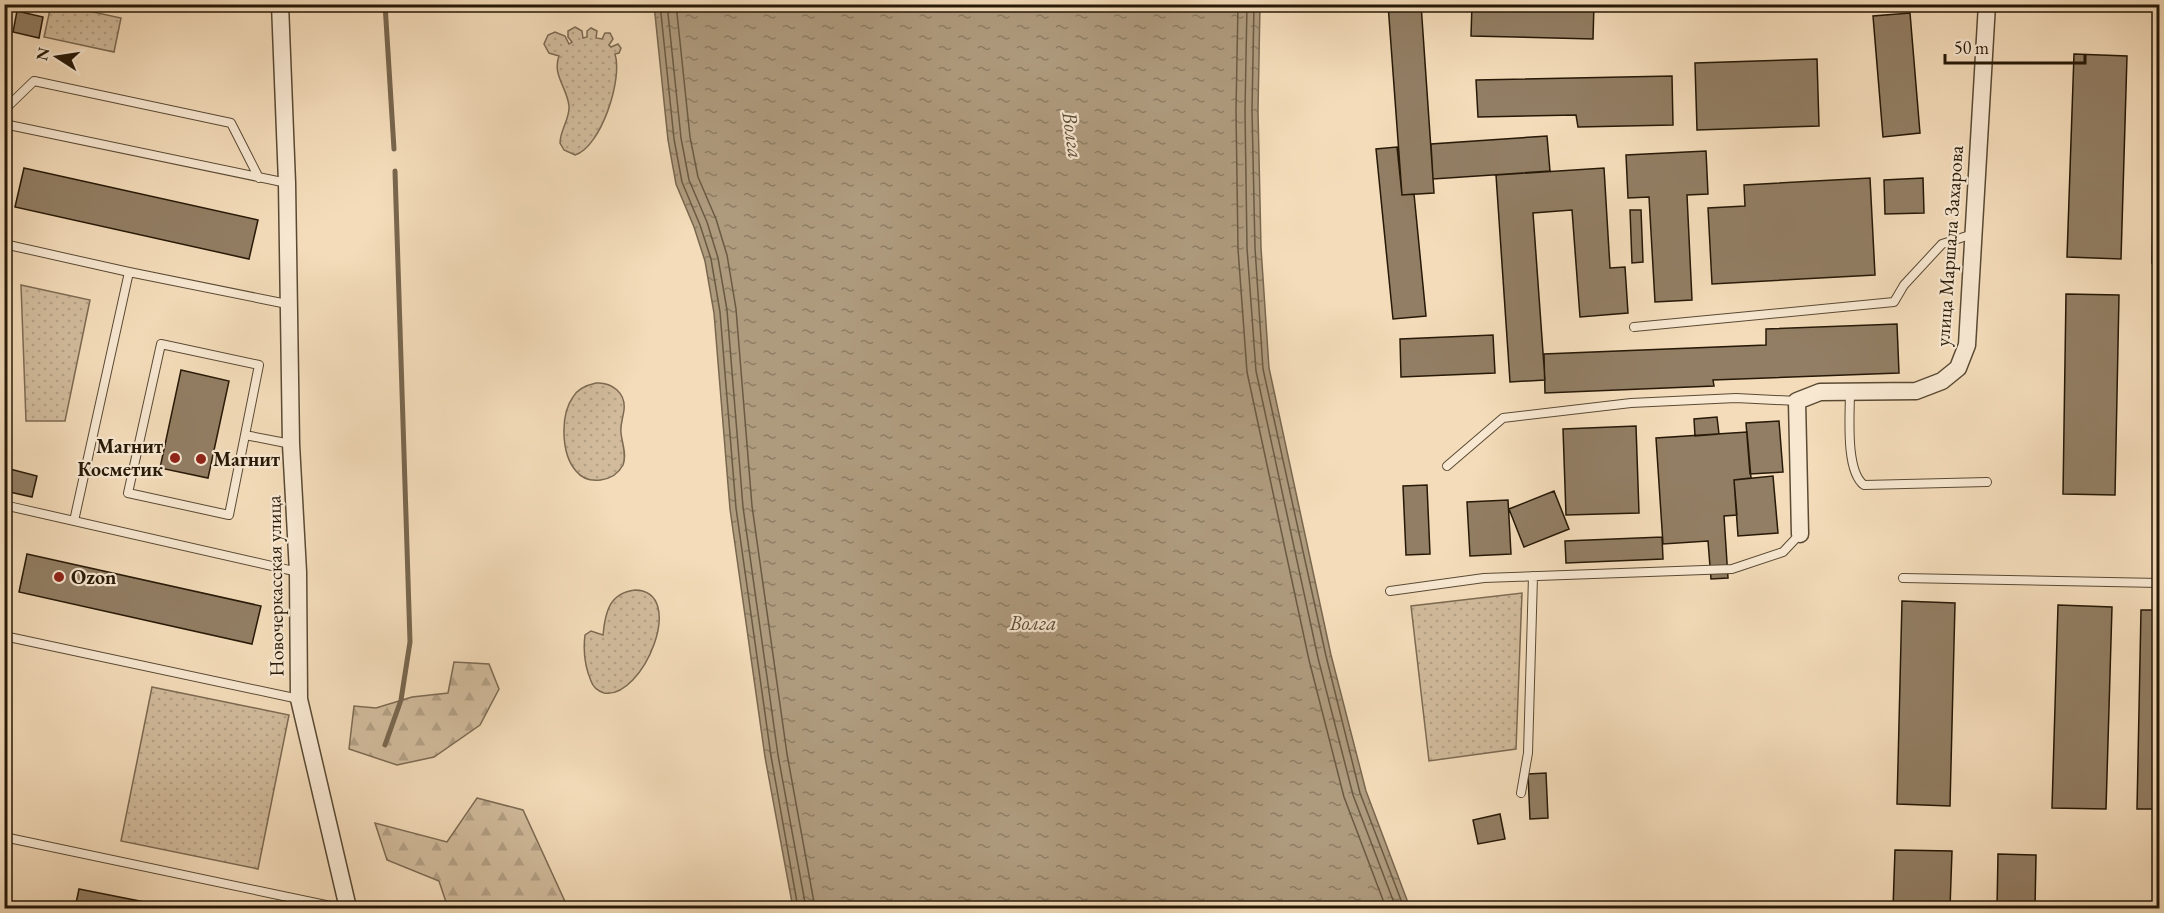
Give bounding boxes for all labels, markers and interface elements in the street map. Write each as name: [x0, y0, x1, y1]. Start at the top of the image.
north arrow: [27, 27, 87, 87]
scale bar: [1945, 27, 2084, 65]
text: 50 m: [1954, 36, 1989, 59]
text: N: [31, 45, 54, 63]
water label: Волга: [1056, 109, 1090, 160]
street label: улица Маршала Захарова: [1929, 145, 1969, 347]
place label: Магнит Косметик: [77, 433, 163, 482]
place label: Магнит: [213, 446, 280, 472]
marker: Магнит Косметик: [168, 451, 182, 465]
marker: Магнит: [194, 452, 208, 466]
street label: Новочеркасская улица: [260, 495, 290, 677]
place label: Ozon: [71, 564, 116, 590]
marker: Ozon: [52, 570, 66, 584]
water label: Волга: [1009, 609, 1056, 636]

